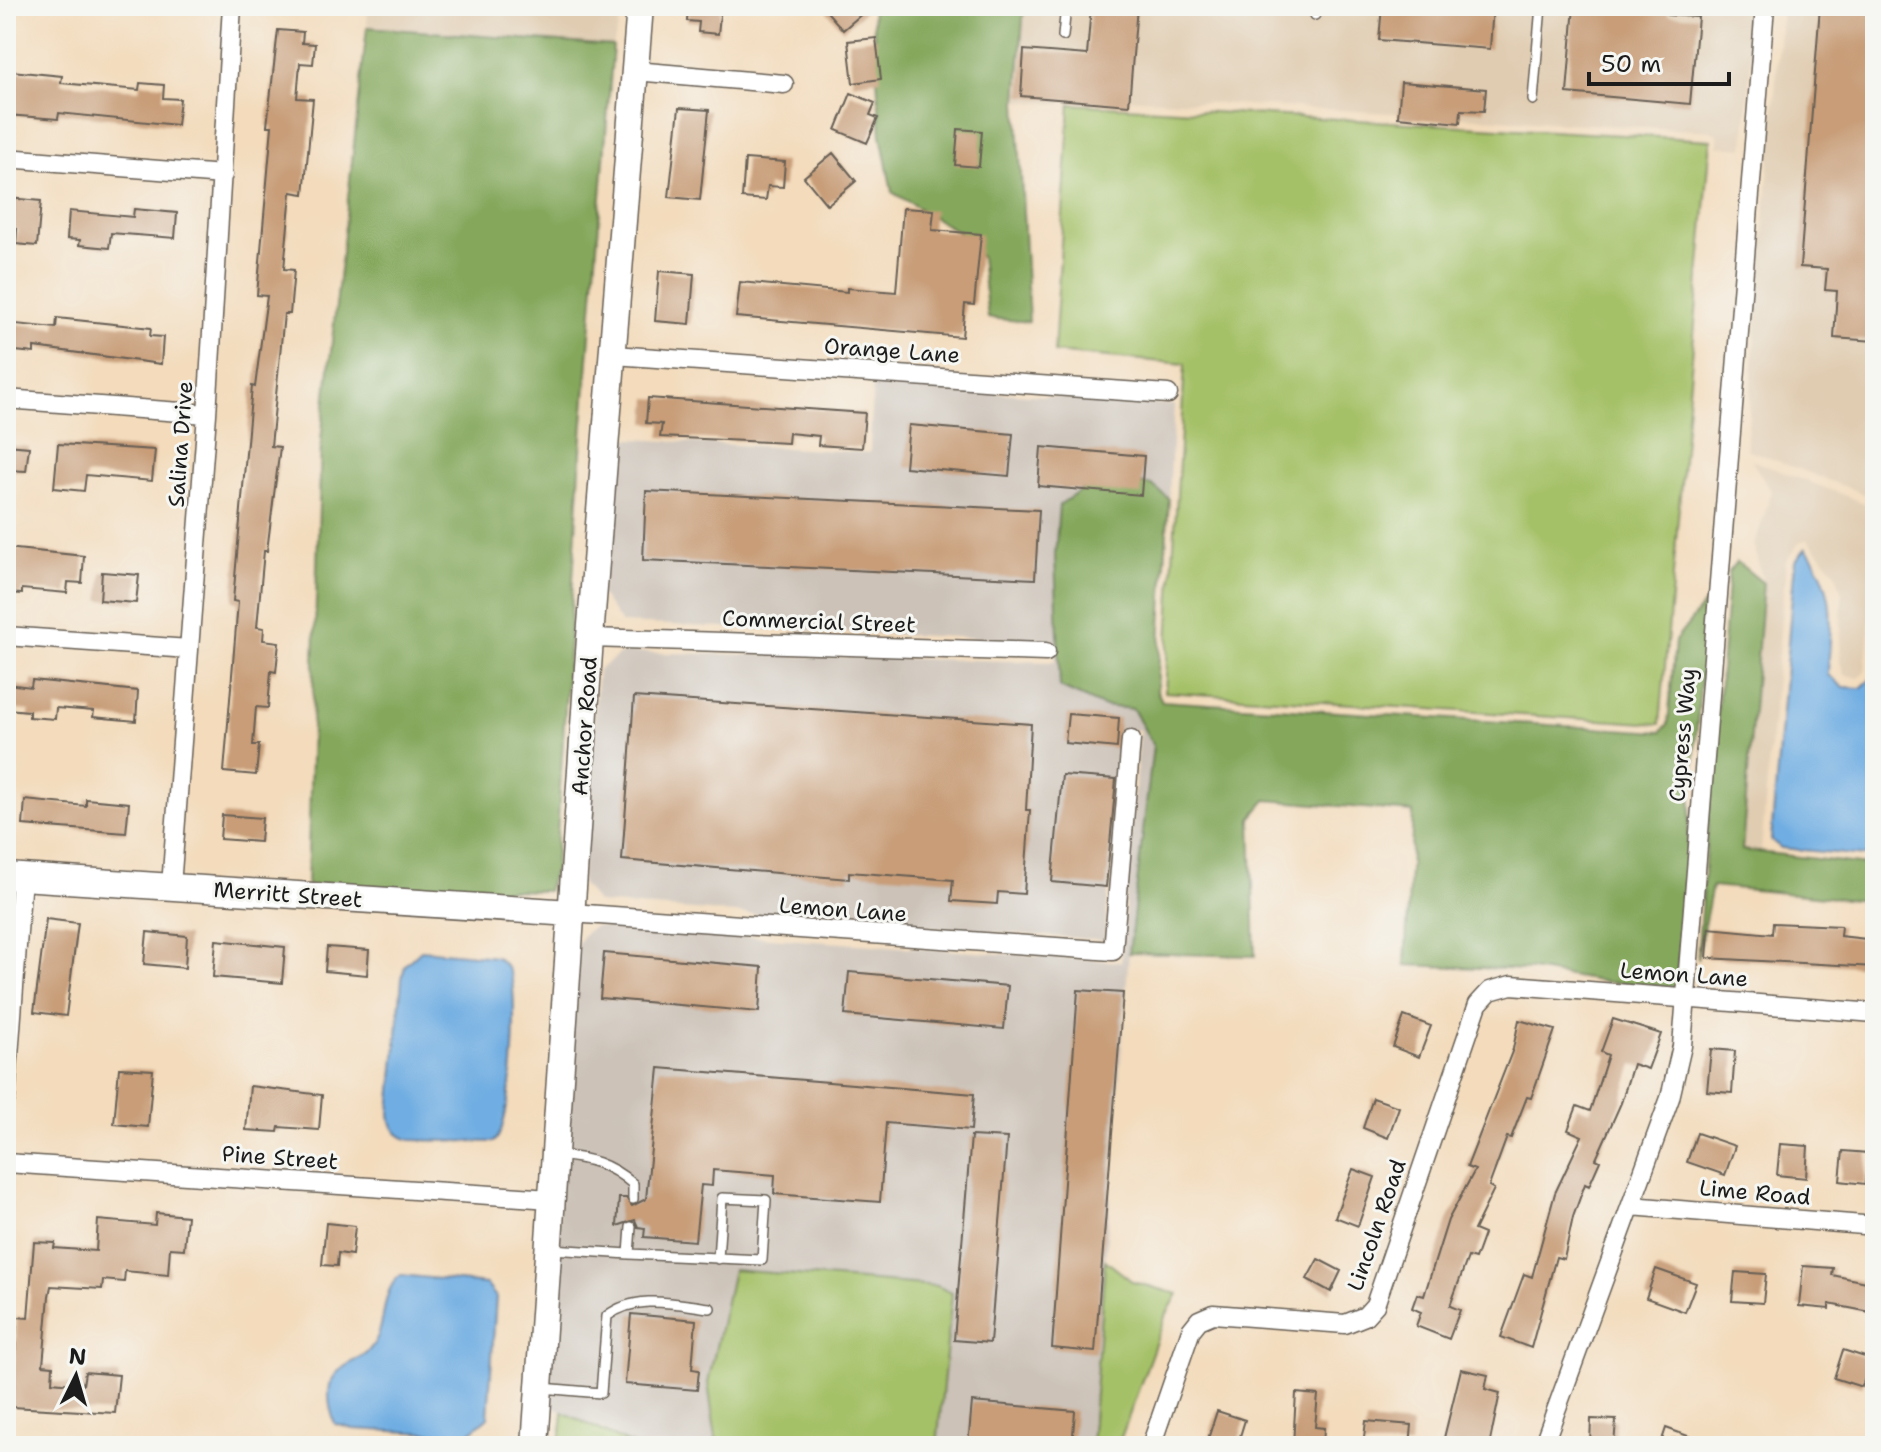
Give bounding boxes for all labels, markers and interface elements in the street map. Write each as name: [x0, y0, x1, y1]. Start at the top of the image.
scale bar: [1589, 36, 1729, 86]
text: 50 m: [1601, 48, 1661, 80]
street label: Orange Lane: [823, 331, 961, 370]
street label: Salina Drive: [162, 380, 199, 508]
street label: Commercial Street: [722, 604, 916, 639]
street label: Anchor Road: [565, 655, 604, 797]
street label: Cypress Way: [1662, 667, 1703, 803]
street label: Merritt Street: [212, 875, 363, 914]
street label: Lemon Lane: [778, 891, 908, 928]
street label: Lemon Lane: [1619, 956, 1749, 993]
street label: Pine Street: [221, 1139, 339, 1176]
street label: Lincoln Road: [1340, 1155, 1413, 1295]
street label: Lime Road: [1698, 1173, 1812, 1212]
north arrow: [36, 1336, 116, 1416]
text: N: [68, 1341, 88, 1372]

